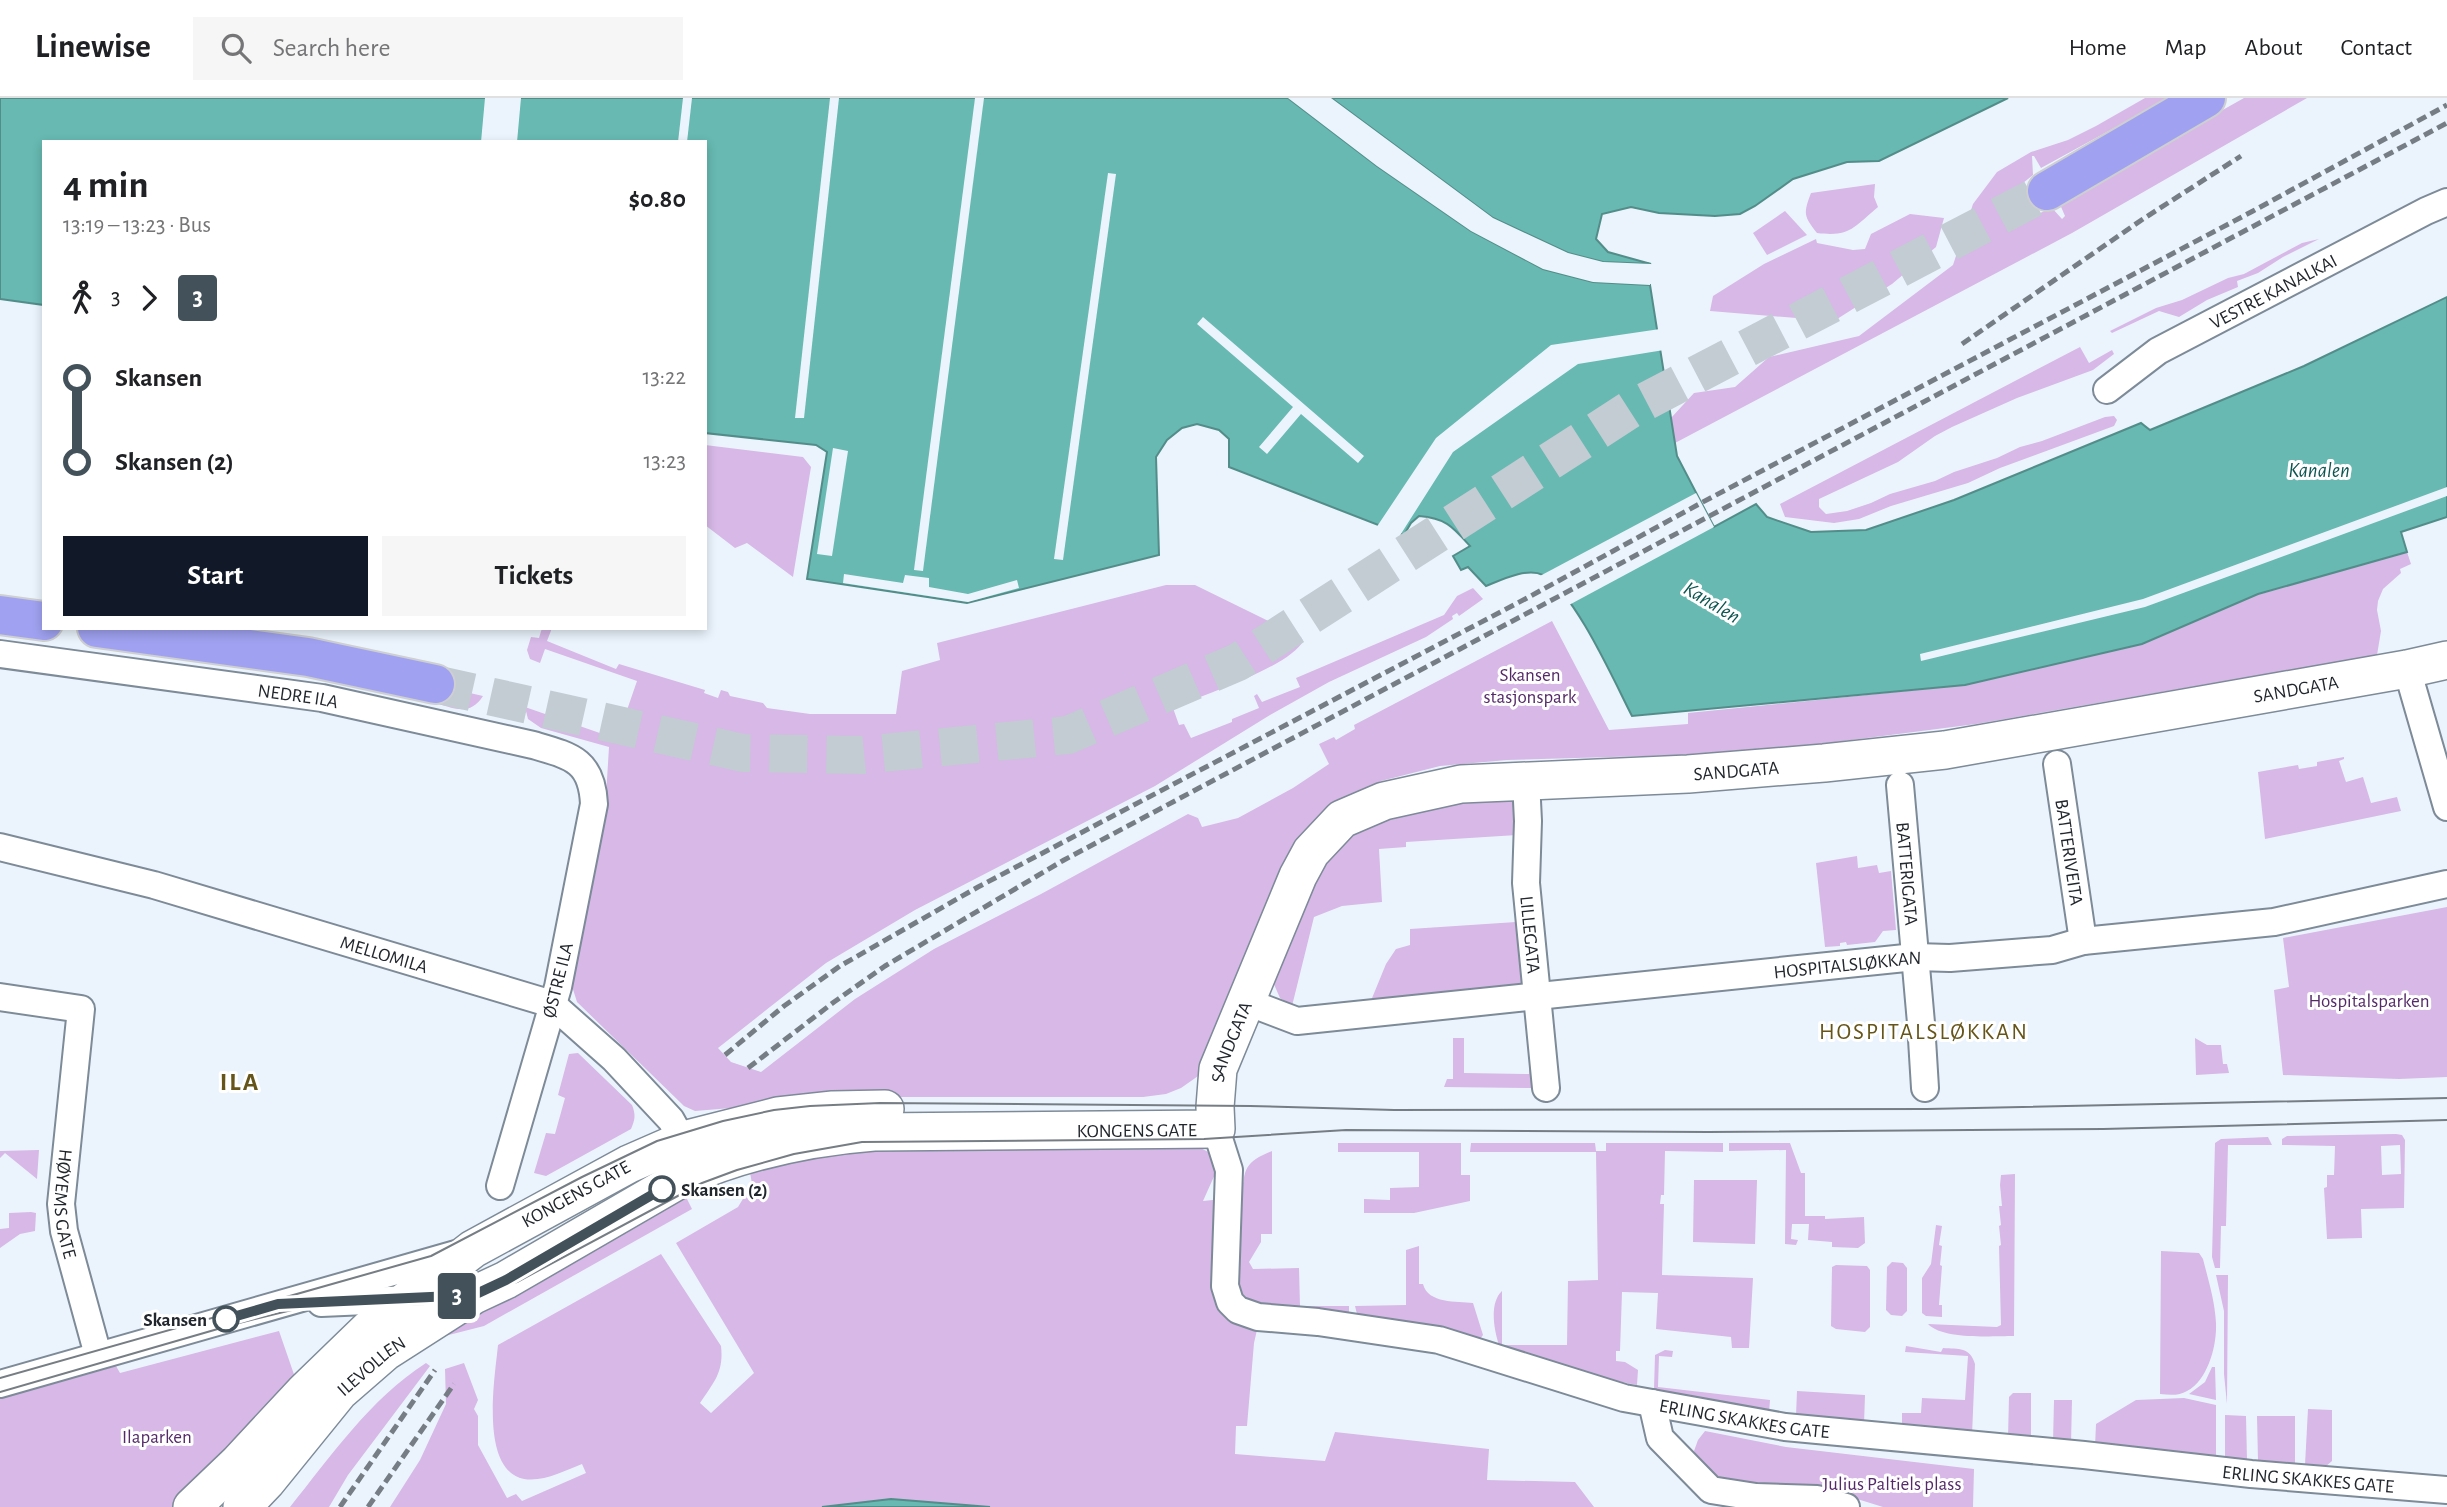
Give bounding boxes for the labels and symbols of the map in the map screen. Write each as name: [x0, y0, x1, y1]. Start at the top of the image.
street label: VESTRE KANALKAI: [2207, 251, 2340, 333]
water label: Kanalen: [2288, 460, 2350, 481]
water label: Kanalen: [1680, 578, 1744, 627]
park label: Skansen stasjonspark: [1484, 666, 1577, 707]
street label: SANDGATA: [2252, 673, 2340, 707]
street label: NEDRE ILA: [256, 681, 340, 712]
street label: SANDGATA: [1693, 759, 1780, 785]
street label: BATTERIVEITA: [2051, 798, 2086, 907]
street label: BATTERIGATA: [1892, 821, 1920, 926]
street label: LILLEGATA: [1516, 895, 1543, 975]
street label: MELLOMILA: [338, 933, 430, 977]
street label: ØSTRE ILA: [540, 941, 577, 1020]
street label: HOSPITALSLØKKAN: [1773, 949, 1922, 983]
park label: Hospitalsparken: [2308, 992, 2430, 1011]
street label: SANDGATA: [1209, 999, 1256, 1083]
district label: HOSPITALSLØKKAN: [1819, 1021, 2029, 1044]
district label: ILA: [220, 1069, 260, 1095]
street label: KONGENS GATE: [1077, 1121, 1197, 1141]
street label: HØYEMS GATE: [50, 1148, 79, 1261]
street label: KONGENS GATE: [519, 1157, 634, 1232]
marker: Skansen (2): [649, 1176, 675, 1202]
place label: Skansen (2): [681, 1181, 768, 1200]
line badge: 3: [434, 1273, 480, 1319]
marker: Skansen: [213, 1306, 239, 1332]
place label: Skansen: [143, 1311, 207, 1330]
street label: ILEVOLLEN: [334, 1333, 409, 1400]
street label: ERLING SKAKKES GATE: [1658, 1397, 1830, 1442]
park label: Ilaparken: [122, 1428, 192, 1447]
street label: ERLING SKAKKES GATE: [2221, 1463, 2395, 1497]
park label: Julius Paltiels plass: [1823, 1475, 1961, 1494]

